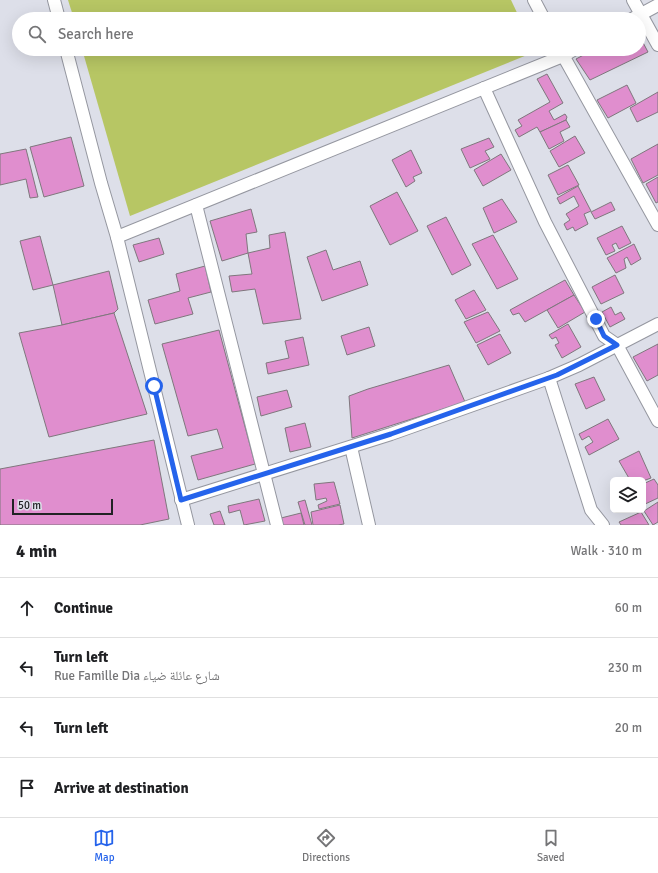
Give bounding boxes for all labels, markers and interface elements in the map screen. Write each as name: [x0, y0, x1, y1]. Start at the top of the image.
search box: [12, 12, 646, 56]
icon: search: [26, 23, 48, 45]
text: Search here: [58, 25, 134, 43]
route end: [587, 310, 605, 328]
route start: [145, 377, 163, 395]
map controls: [610, 477, 646, 513]
button: layers: [610, 477, 646, 513]
scale bar: [12, 497, 113, 516]
text: 50 m: [18, 499, 41, 512]
text: 4 min: [16, 541, 57, 562]
text: Walk · 310 m: [571, 543, 642, 559]
icon: ahead: [16, 597, 38, 619]
text: Continue: [54, 599, 113, 617]
text: 60 m: [615, 600, 642, 616]
text: Turn left: [54, 648, 108, 666]
icon: left: [16, 657, 38, 679]
text: 230 m: [608, 660, 642, 676]
text: Rue Famille Dia شارع عائلة ضياء: [54, 668, 220, 684]
icon: left: [16, 717, 38, 739]
text: Turn left: [54, 719, 108, 737]
text: 20 m: [615, 720, 642, 736]
icon: arrive: [16, 777, 38, 799]
text: Arrive at destination: [54, 779, 189, 797]
tab: Map: [93, 827, 115, 864]
tab: Directions: [302, 827, 350, 864]
tab: Saved: [537, 827, 565, 864]

